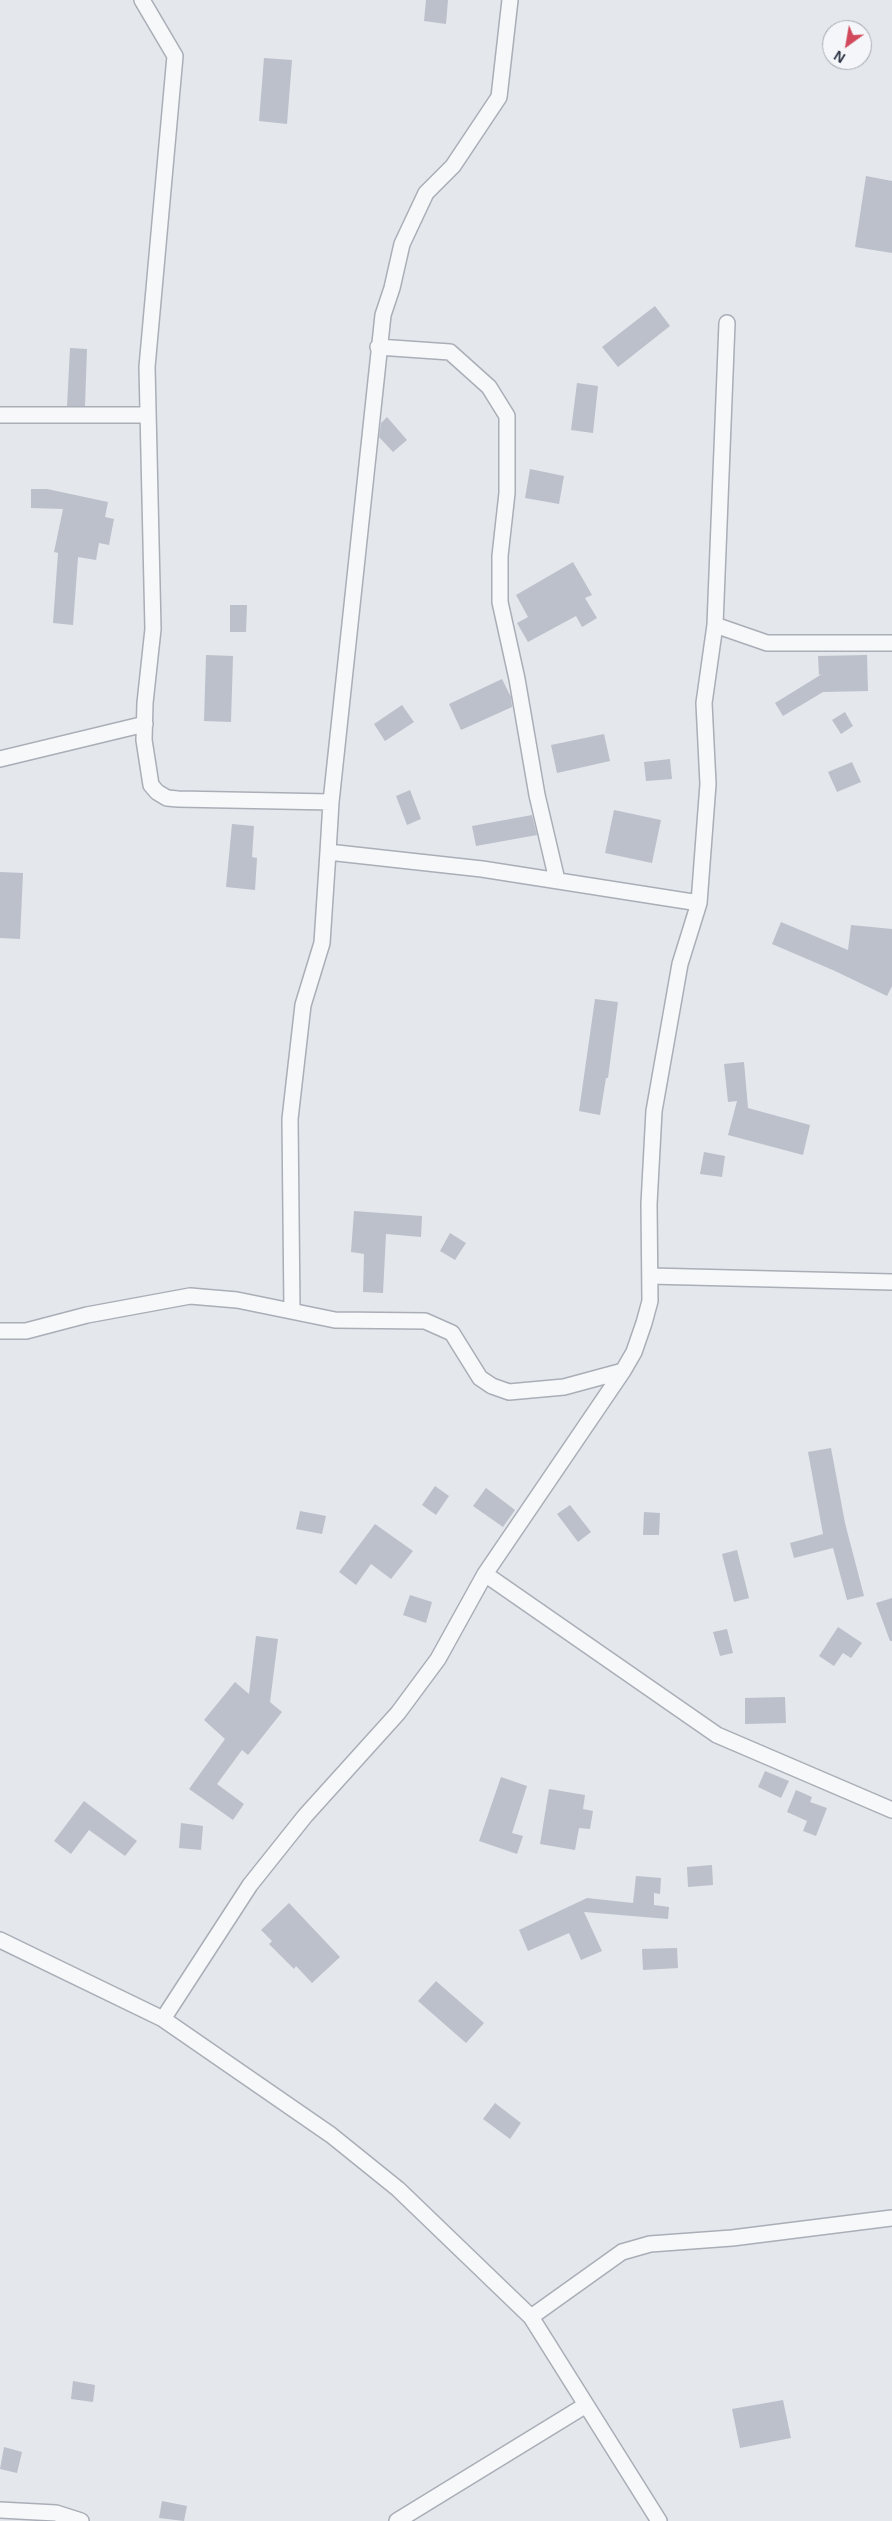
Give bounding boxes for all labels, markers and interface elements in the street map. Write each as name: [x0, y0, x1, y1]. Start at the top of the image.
north arrow: [822, 20, 872, 70]
text: N: [831, 47, 848, 66]

